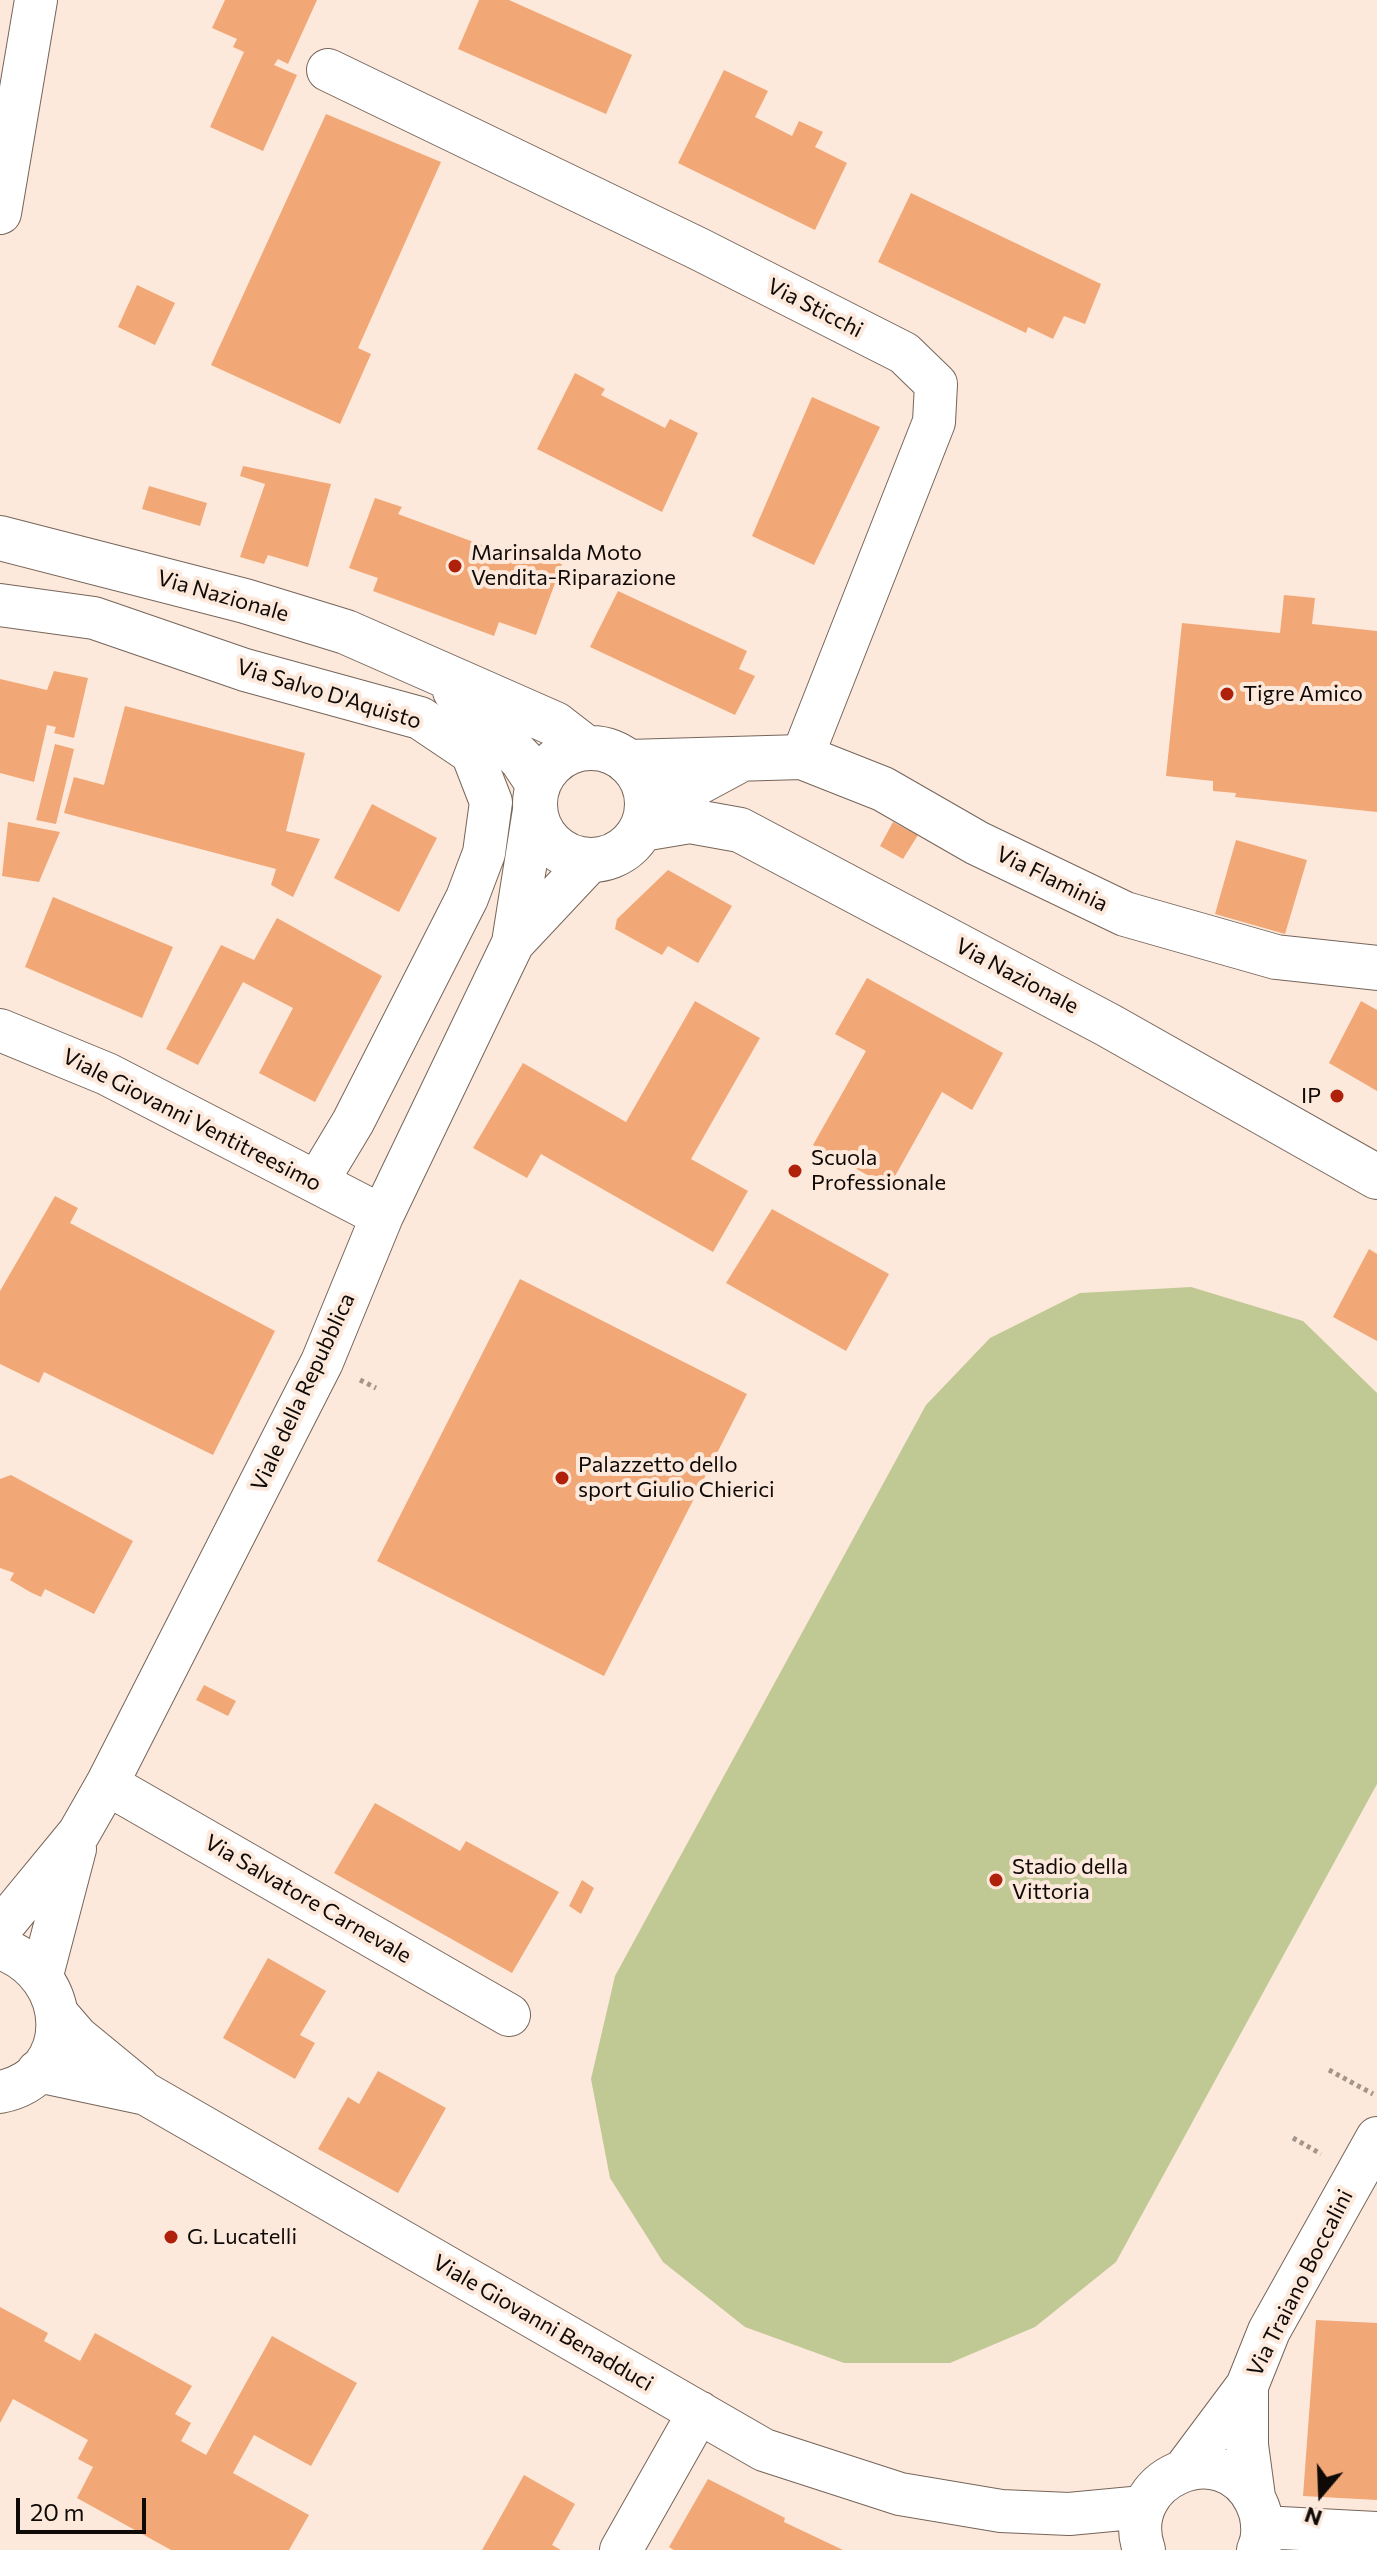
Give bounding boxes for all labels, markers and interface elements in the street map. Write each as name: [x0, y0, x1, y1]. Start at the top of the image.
street label: Via Sticchi: [763, 273, 867, 343]
place label: Marinsalda Moto Vendita-Riparazione: [471, 540, 676, 592]
marker: Marinsalda Moto Vendita-Riparazione: [446, 557, 464, 575]
street label: Via Nazionale: [154, 565, 292, 627]
street label: Via Salvo D'Aquisto: [234, 653, 424, 735]
place label: Tigre Amico: [1243, 681, 1363, 707]
marker: Tigre Amico: [1218, 685, 1236, 703]
street label: Via Flaminia: [992, 841, 1112, 917]
street label: Via Nazionale: [951, 933, 1083, 1019]
street label: Viale Giovanni Ventitreesimo: [58, 1043, 326, 1197]
place label: IP: [1301, 1083, 1321, 1109]
marker: IP: [1328, 1087, 1346, 1105]
place label: Scuola Professionale: [811, 1145, 946, 1196]
marker: Scuola Professionale: [786, 1162, 804, 1180]
street label: Viale della Repubblica: [246, 1289, 360, 1495]
place label: Palazzetto dello sport Giulio Chierici: [578, 1452, 775, 1504]
marker: Palazzetto dello sport Giulio Chierici: [553, 1469, 571, 1487]
street label: Via Salvatore Carnevale: [200, 1829, 416, 1969]
place label: Stadio della Vittoria: [1012, 1854, 1128, 1906]
marker: Stadio della Vittoria: [987, 1871, 1005, 1889]
street label: Via Traiano Boccalini: [1241, 2185, 1359, 2381]
place label: G. Lucatelli: [187, 2224, 297, 2250]
marker: G. Lucatelli: [162, 2228, 180, 2246]
street label: Viale Giovanni Benadduci: [428, 2249, 658, 2397]
north arrow: [1281, 2454, 1361, 2534]
scale bar: [20, 2482, 150, 2532]
text: 20 m: [30, 2497, 84, 2526]
text: N: [1301, 2502, 1325, 2533]

